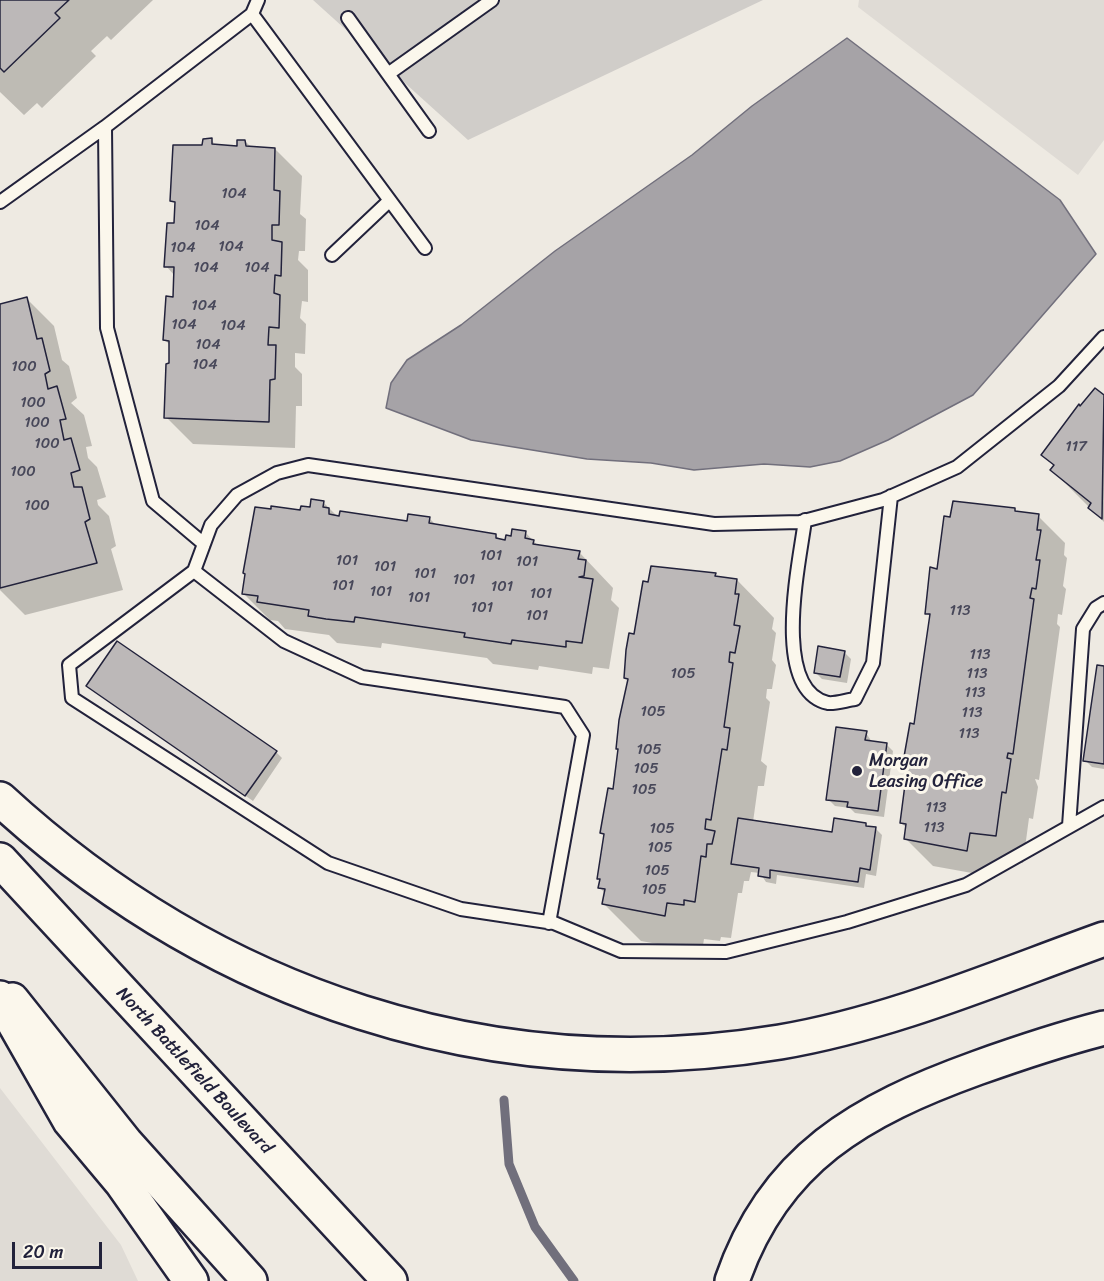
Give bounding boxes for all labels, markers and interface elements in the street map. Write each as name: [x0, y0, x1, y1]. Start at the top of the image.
house number: 104: [221, 185, 247, 203]
house number: 104: [194, 217, 220, 235]
house number: 104: [218, 238, 244, 256]
house number: 104: [170, 239, 196, 257]
house number: 104: [193, 259, 219, 277]
house number: 104: [244, 259, 270, 277]
house number: 104: [191, 297, 217, 315]
house number: 104: [171, 316, 197, 334]
house number: 104: [220, 317, 246, 335]
house number: 104: [195, 336, 221, 354]
house number: 104: [192, 356, 218, 374]
house number: 100: [11, 358, 37, 376]
house number: 100: [20, 394, 46, 412]
house number: 100: [24, 414, 50, 432]
house number: 100: [34, 435, 60, 453]
house number: 117: [1065, 438, 1087, 456]
house number: 100: [10, 463, 36, 481]
house number: 100: [24, 497, 50, 515]
house number: 101: [480, 547, 502, 565]
house number: 101: [336, 552, 358, 570]
house number: 101: [516, 553, 538, 571]
house number: 101: [374, 558, 396, 576]
house number: 101: [414, 565, 436, 583]
house number: 101: [453, 571, 475, 589]
house number: 101: [332, 577, 354, 595]
house number: 101: [491, 578, 513, 596]
house number: 101: [370, 583, 392, 601]
house number: 101: [530, 585, 552, 603]
house number: 101: [408, 589, 430, 607]
house number: 101: [471, 599, 493, 617]
house number: 113: [949, 602, 971, 620]
house number: 101: [526, 607, 548, 625]
house number: 113: [969, 646, 991, 664]
house number: 105: [670, 665, 696, 683]
house number: 113: [966, 665, 988, 683]
house number: 113: [964, 684, 986, 702]
house number: 105: [640, 703, 666, 721]
house number: 113: [961, 704, 983, 722]
house number: 113: [958, 725, 980, 743]
house number: 105: [636, 741, 662, 759]
place label: Morgan Leasing Office: [869, 750, 983, 792]
house number: 105: [633, 760, 659, 778]
marker: Morgan Leasing Office: [850, 764, 864, 778]
house number: 105: [631, 781, 657, 799]
house number: 113: [925, 799, 947, 817]
house number: 113: [923, 819, 945, 837]
house number: 105: [649, 820, 675, 838]
house number: 105: [647, 839, 673, 857]
house number: 105: [644, 862, 670, 880]
house number: 105: [641, 881, 667, 899]
street label: North Battlefield Boulevard: [111, 983, 277, 1159]
scale bar: [15, 1230, 105, 1268]
text: 20 m: [23, 1236, 63, 1268]

